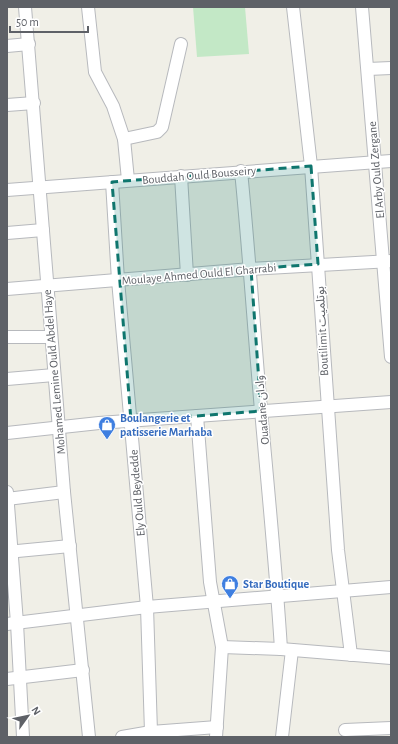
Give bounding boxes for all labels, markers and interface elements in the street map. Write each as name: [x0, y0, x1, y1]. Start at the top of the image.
scale bar: [10, 8, 88, 34]
text: 50 m: [16, 16, 39, 28]
street label: El Arby Ould Zergane: [366, 121, 387, 219]
street label: Bouddah Ould Bousseiry: [142, 164, 257, 187]
street label: Moulaye Ahmed Ould El Gharrabi: [121, 261, 277, 288]
street label: Boutilimit بوتلميت: [314, 286, 331, 376]
street label: Mohamed Lemine Ould Abdel Haye: [41, 289, 68, 455]
street label: Ouadane وادان: [253, 375, 272, 445]
place label: Boulangerie et patisserie Marhaba: [120, 412, 212, 438]
shop icon: Boulangerie et patisserie Marhaba: [97, 415, 117, 440]
street label: Ely Ould Beydedde: [127, 449, 148, 537]
shop icon: Star Boutique: [220, 574, 240, 599]
place label: Star Boutique: [243, 578, 309, 590]
north arrow: [8, 696, 48, 736]
text: N: [29, 705, 43, 717]

